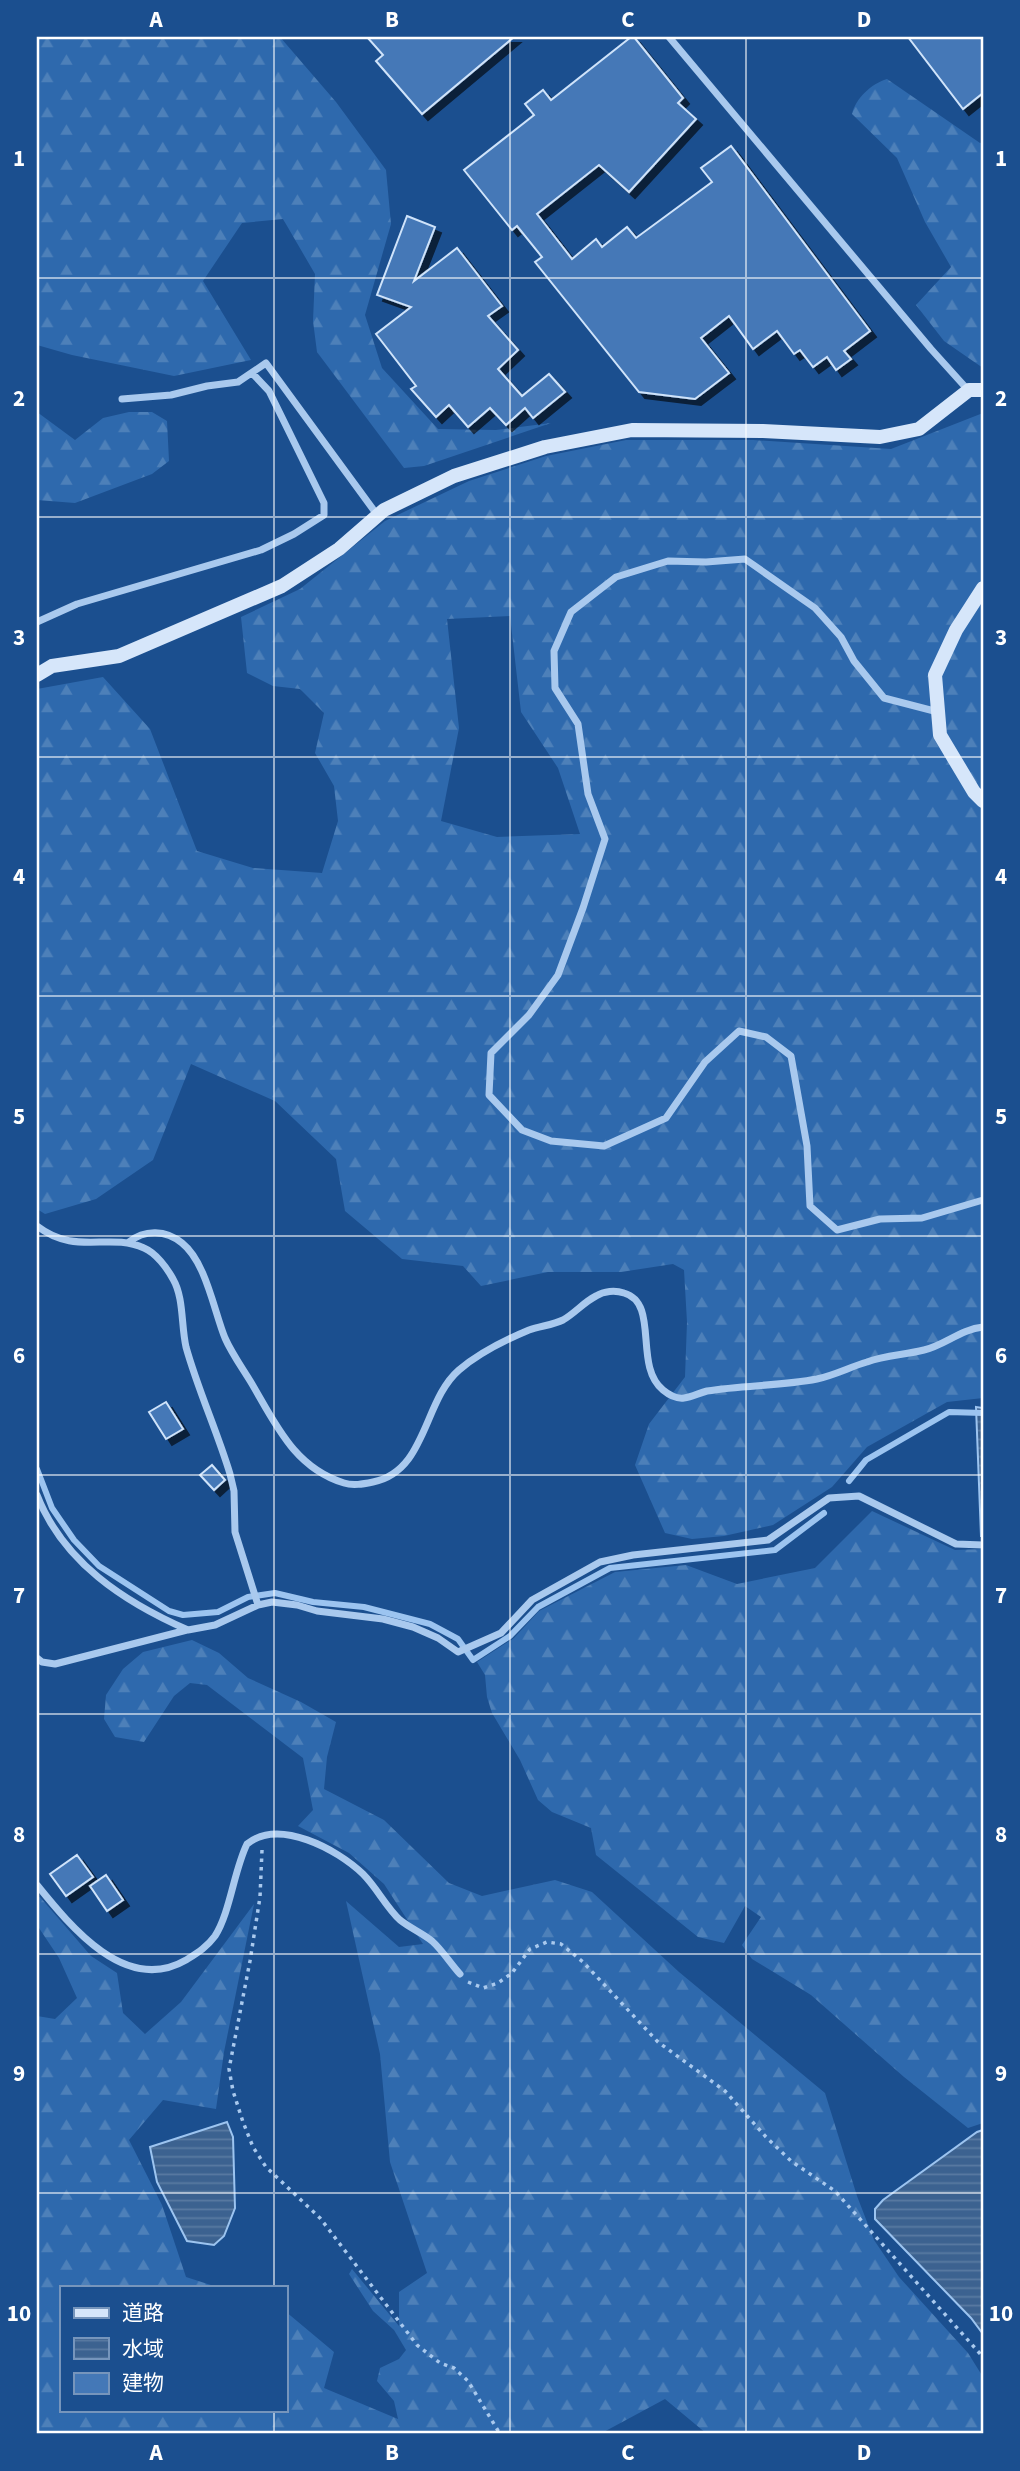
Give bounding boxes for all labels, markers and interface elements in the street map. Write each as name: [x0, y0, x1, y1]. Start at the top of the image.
text: A: [148, 3, 163, 36]
text: B: [385, 3, 399, 36]
text: C: [621, 3, 635, 36]
text: D: [857, 3, 871, 36]
text: 1: [13, 142, 25, 175]
text: 1: [995, 142, 1007, 175]
text: 2: [13, 382, 25, 415]
text: 2: [995, 382, 1007, 415]
text: 3: [13, 621, 25, 654]
text: 3: [995, 621, 1007, 654]
text: 4: [13, 860, 25, 893]
text: 4: [995, 860, 1007, 893]
text: 5: [13, 1100, 25, 1133]
text: 5: [995, 1100, 1007, 1133]
text: 6: [13, 1339, 25, 1372]
text: 6: [995, 1339, 1007, 1372]
text: 7: [13, 1579, 25, 1612]
text: 7: [995, 1579, 1007, 1612]
text: 8: [13, 1818, 25, 1851]
text: 8: [995, 1818, 1007, 1851]
text: 9: [13, 2057, 25, 2090]
text: 9: [995, 2057, 1007, 2090]
legend: [60, 2286, 287, 2412]
text: 10: [7, 2297, 31, 2330]
text: 10: [989, 2297, 1013, 2330]
text: 道路: [122, 2298, 164, 2328]
text: 水域: [122, 2334, 164, 2364]
text: 建物: [122, 2368, 164, 2398]
text: A: [148, 2436, 163, 2469]
text: B: [385, 2436, 399, 2469]
text: C: [621, 2436, 635, 2469]
text: D: [857, 2436, 871, 2469]

